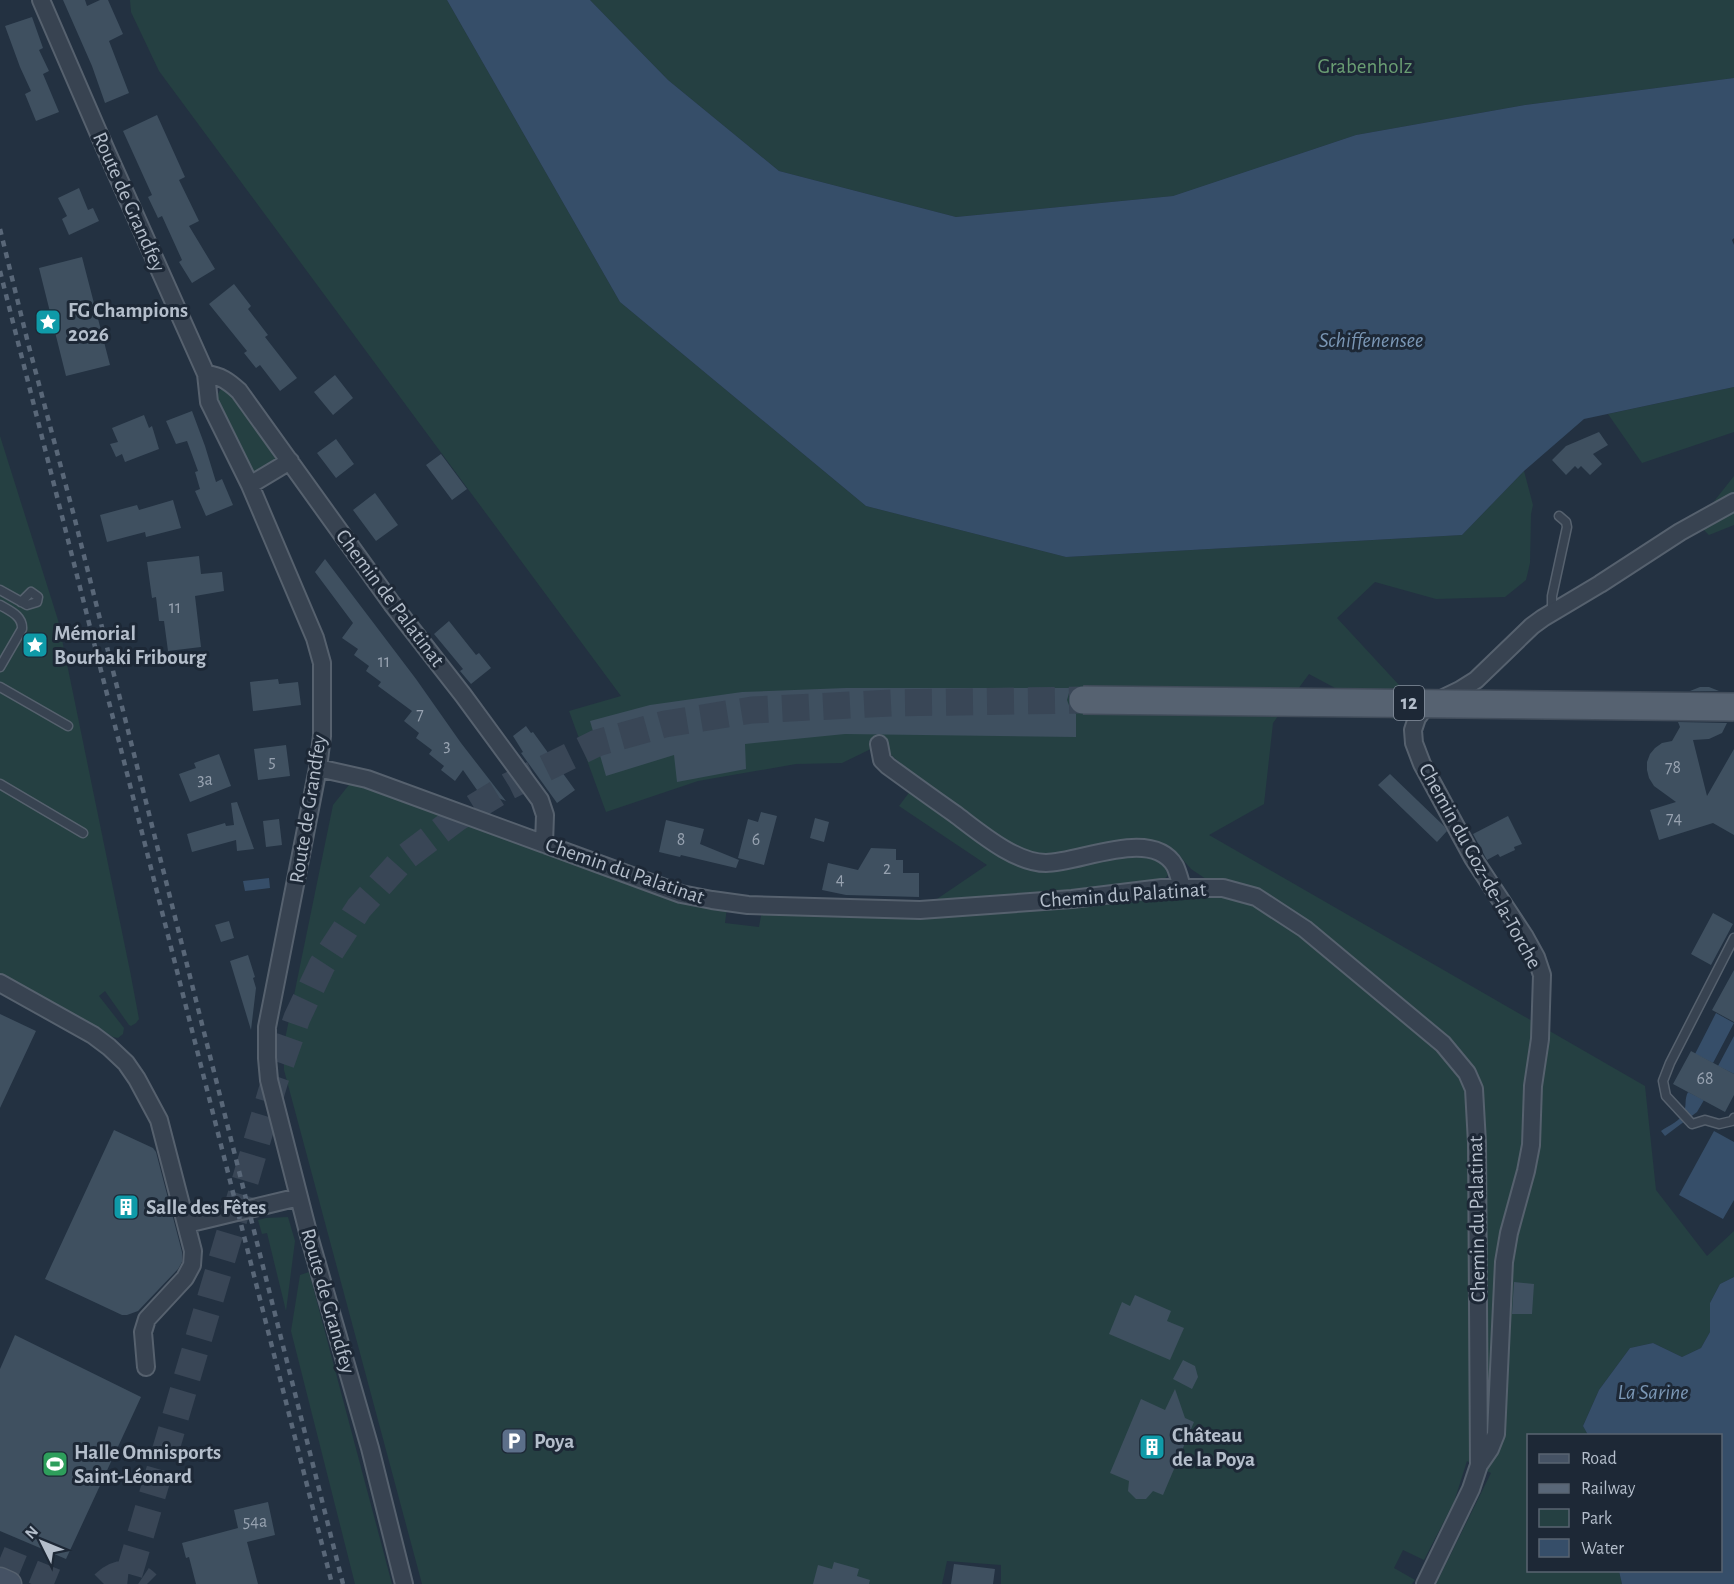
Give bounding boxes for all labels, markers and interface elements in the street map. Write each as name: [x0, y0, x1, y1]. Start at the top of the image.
park label: Grabenholz: [1318, 56, 1412, 77]
street label: Route de Grandfey: [89, 129, 169, 275]
place label: FG Champions 2026: [68, 300, 188, 345]
place icon: FG Champions 2026: [33, 307, 63, 337]
water label: Schiffenensee: [1319, 329, 1423, 351]
street label: Chemin de Palatinat: [332, 526, 448, 671]
house number: 11: [169, 599, 181, 617]
place label: Mémorial Bourbaki Fribourg: [54, 623, 207, 668]
place icon: Mémorial Bourbaki Fribourg: [20, 630, 50, 660]
house number: 11: [378, 653, 390, 671]
road number: 12: [1394, 686, 1424, 720]
house number: 7: [416, 706, 424, 724]
street label: Route de Grandfey: [286, 733, 330, 885]
house number: 3: [443, 737, 451, 755]
house number: 5: [268, 753, 276, 771]
house number: 78: [1665, 759, 1681, 777]
street label: Chemin du Goz-de-la-Torche: [1415, 760, 1545, 972]
house number: 3a: [197, 771, 213, 789]
house number: 74: [1666, 810, 1682, 828]
house number: 8: [677, 831, 685, 849]
house number: 6: [752, 831, 760, 849]
street label: Chemin du Palatinat: [543, 834, 708, 908]
house number: 2: [883, 860, 891, 878]
house number: 4: [836, 871, 845, 889]
street label: Chemin du Palatinat: [1039, 879, 1207, 911]
house number: 68: [1697, 1070, 1714, 1088]
street label: Chemin du Palatinat: [1465, 1135, 1489, 1303]
building icon: Salle des Fêtes: [111, 1192, 141, 1222]
place label: Salle des Fêtes: [146, 1197, 266, 1218]
street label: Route de Grandfey: [297, 1226, 359, 1376]
water label: La Sarine: [1617, 1381, 1689, 1403]
place label: Château de la Poya: [1172, 1425, 1255, 1470]
parking icon: Poya: [499, 1426, 529, 1456]
place label: Poya: [534, 1431, 574, 1452]
building icon: Château de la Poya: [1137, 1432, 1167, 1462]
legend: [1527, 1434, 1722, 1572]
place label: Halle Omnisports Saint-Léonard: [74, 1442, 221, 1487]
sports icon: Halle Omnisports Saint-Léonard: [40, 1449, 70, 1479]
text: Road: [1581, 1450, 1617, 1468]
text: Railway: [1581, 1480, 1636, 1498]
text: Park: [1581, 1510, 1613, 1528]
north arrow: [12, 1512, 72, 1572]
house number: 54a: [243, 1513, 267, 1531]
text: N: [22, 1523, 41, 1542]
text: Water: [1581, 1540, 1624, 1558]

